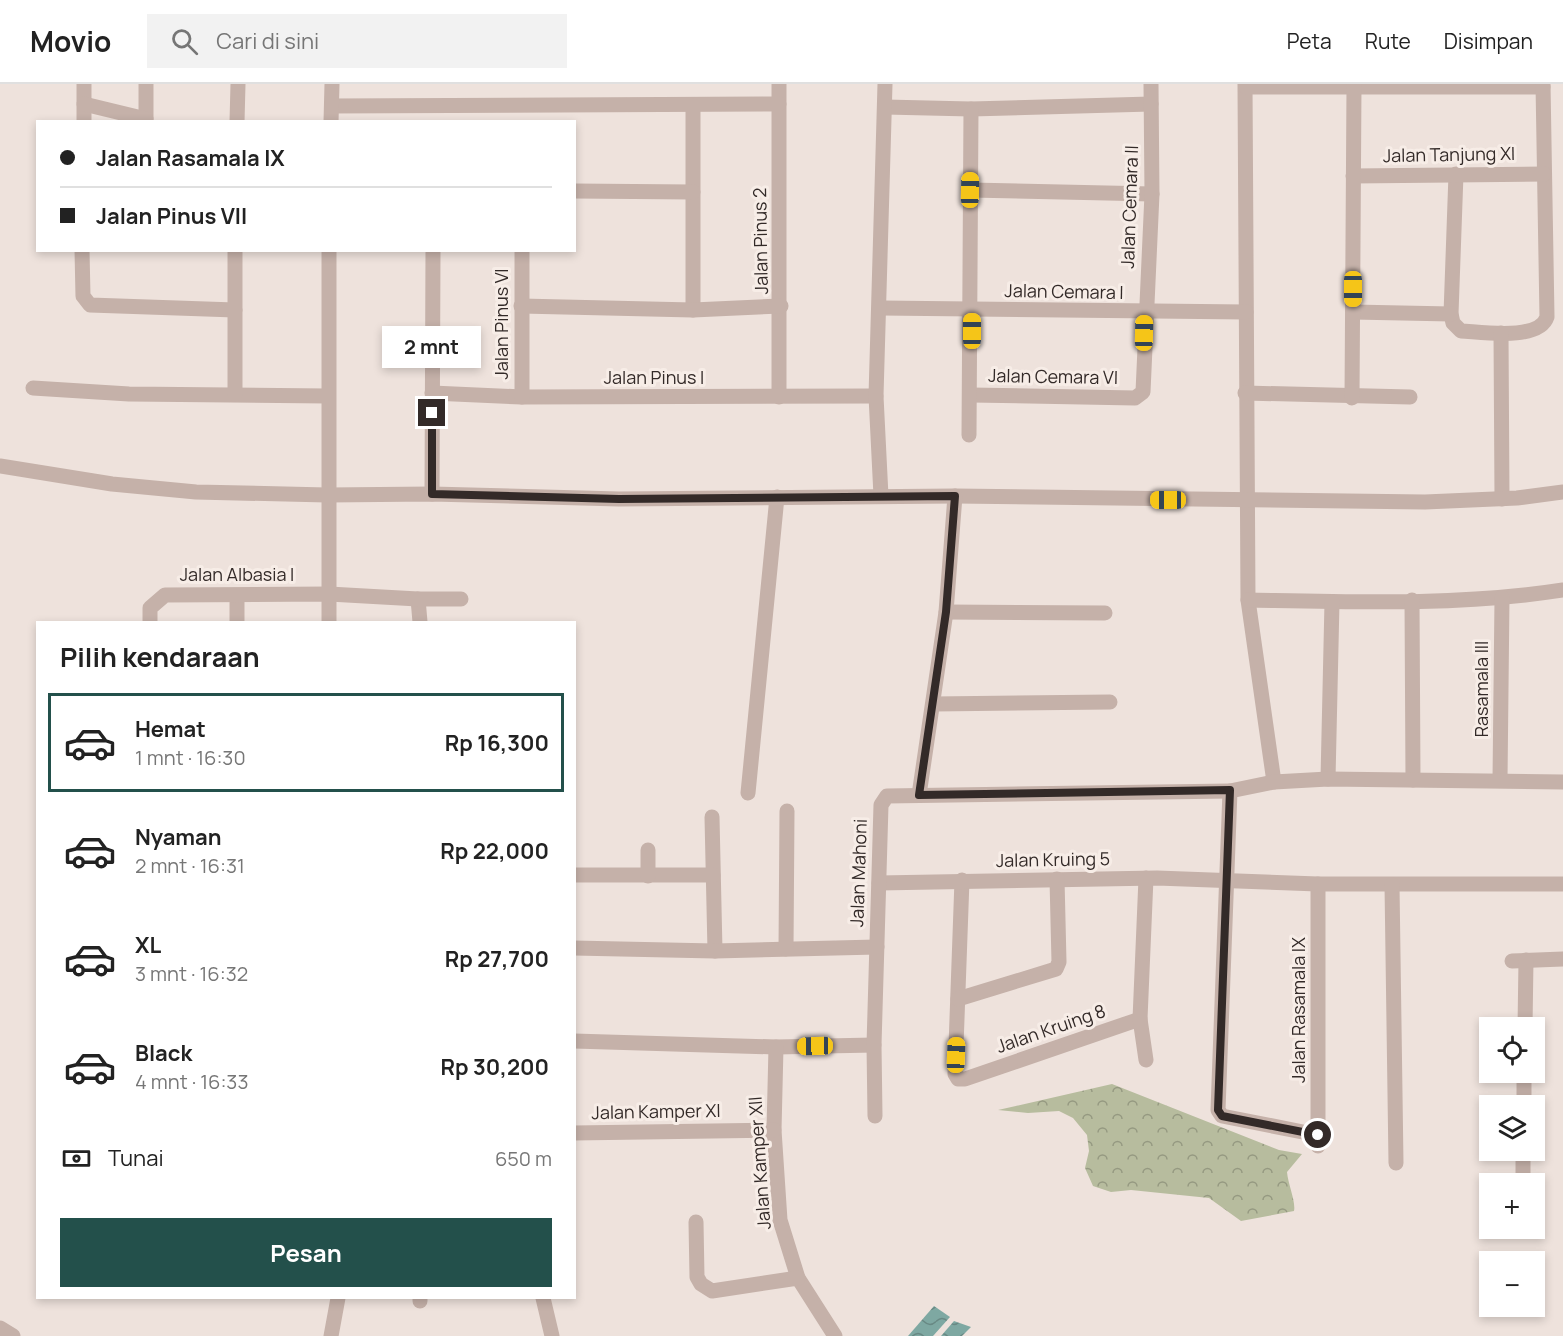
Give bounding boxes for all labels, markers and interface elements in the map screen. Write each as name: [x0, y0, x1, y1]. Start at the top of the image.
search box: [147, 14, 567, 68]
text: Movio: [30, 22, 111, 60]
icon: search: [168, 25, 201, 58]
text: Cari di sini: [216, 26, 319, 56]
text: Peta: [1287, 27, 1332, 55]
text: Rute: [1365, 27, 1411, 55]
text: Disimpan: [1444, 27, 1533, 55]
street label: Jalan Tanjung XI: [1383, 141, 1515, 167]
text: Jalan Rasamala IX: [96, 143, 285, 173]
street label: Jalan Cemara II: [1115, 145, 1143, 269]
car: [961, 172, 979, 208]
street label: Jalan Pinus 2: [747, 188, 773, 295]
text: Jalan Pinus VII: [96, 201, 247, 231]
street label: Jalan Pinus Vl: [489, 268, 513, 380]
car: [1344, 271, 1362, 307]
street label: Jalan Cemara I: [1004, 278, 1124, 304]
car: [963, 313, 981, 349]
car: [1135, 315, 1153, 351]
callout: 2 mnt: [382, 326, 482, 368]
text: 2 mnt: [404, 333, 459, 360]
street label: Jalan Cemara VI: [988, 363, 1118, 389]
street label: Jalan Pinus I: [604, 365, 704, 389]
route end: [418, 399, 445, 426]
car: [1150, 491, 1186, 509]
street label: Jalan Albasia I: [180, 562, 294, 586]
text: Pilih kendaraan: [60, 638, 260, 675]
street label: Rasamala III: [1469, 641, 1493, 737]
text: Hemat: [135, 714, 206, 744]
icon: car: [63, 716, 117, 770]
text: Rp 16,300: [445, 728, 549, 758]
text: 1 mnt · 16:30: [135, 744, 246, 771]
street label: Jalan Mahoni: [844, 818, 872, 927]
text: Nyaman: [135, 822, 222, 852]
icon: car: [63, 824, 117, 878]
text: Rp 22,000: [440, 836, 549, 866]
street label: Jalan Kruing 5: [996, 846, 1110, 872]
text: 2 mnt · 16:31: [135, 852, 245, 879]
text: XL: [135, 930, 161, 960]
icon: car: [63, 932, 117, 986]
street label: Jalan Rasamala IX: [1286, 937, 1310, 1083]
text: Rp 27,700: [445, 944, 549, 974]
text: 3 mnt · 16:32: [135, 960, 248, 987]
street label: Jalan Kruing 8: [993, 998, 1109, 1058]
map controls: [1479, 1017, 1545, 1317]
button: locate: [1479, 1017, 1545, 1083]
car: [797, 1037, 833, 1055]
car: [946, 1037, 966, 1073]
text: Black: [135, 1038, 192, 1068]
icon: car: [63, 1040, 117, 1094]
text: Rp 30,200: [441, 1052, 549, 1082]
text: 4 mnt · 16:33: [135, 1068, 248, 1095]
button: layers: [1479, 1095, 1545, 1161]
street label: Jalan Kamper XII: [742, 1096, 776, 1230]
street label: Jalan Kamper XI: [591, 1098, 721, 1124]
route start: [1304, 1121, 1331, 1148]
icon: cash: [60, 1142, 93, 1175]
text: Tunai: [108, 1143, 164, 1173]
text: 650 m: [495, 1145, 552, 1172]
button: +: [1479, 1173, 1545, 1239]
button: Pesan: [60, 1218, 552, 1287]
button: −: [1479, 1251, 1545, 1317]

